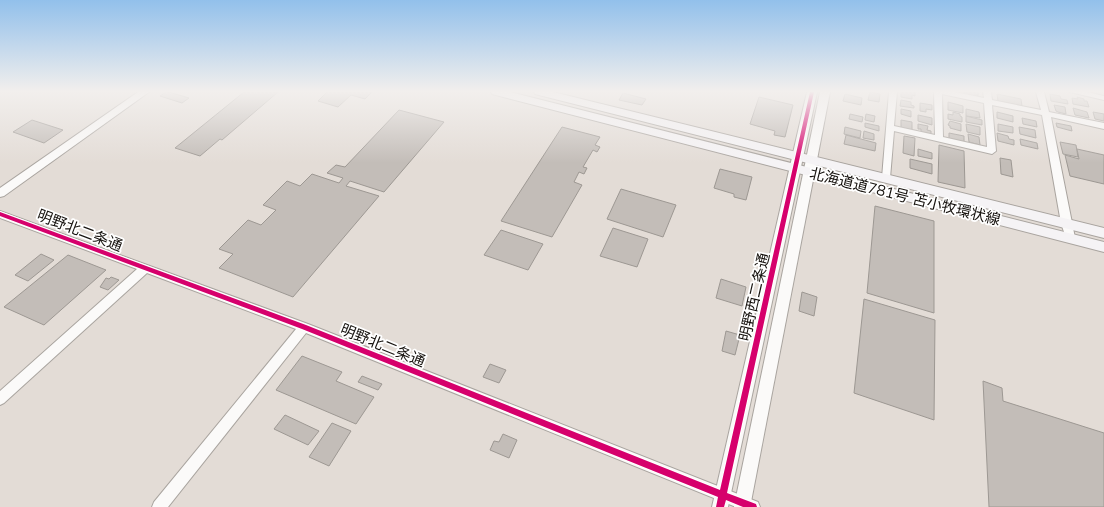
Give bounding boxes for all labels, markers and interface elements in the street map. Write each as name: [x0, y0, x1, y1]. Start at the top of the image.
street label: 北海道道781号 苫小牧環状線: [808, 163, 1002, 229]
street label: 明野北二条通: [35, 205, 125, 255]
street label: 明野西二条通: [735, 251, 773, 343]
street label: 明野北二条通: [338, 319, 428, 371]

